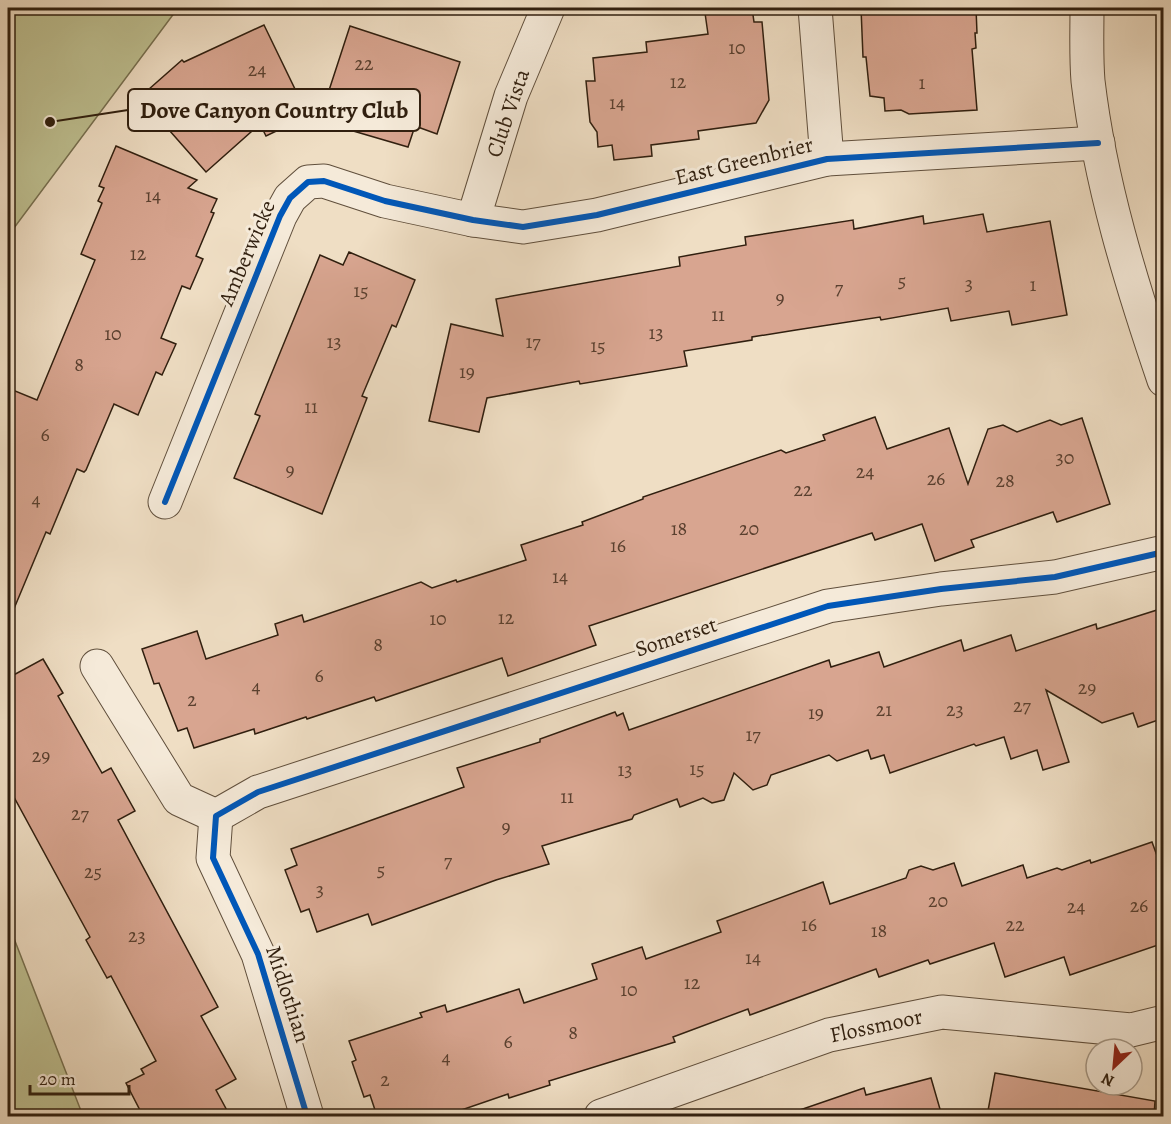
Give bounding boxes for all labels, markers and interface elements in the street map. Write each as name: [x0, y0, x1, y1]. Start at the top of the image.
house number: 10: [728, 34, 746, 61]
house number: 22: [355, 50, 374, 77]
house number: 24: [248, 56, 266, 83]
street label: Club Vista: [479, 64, 537, 161]
house number: 12: [670, 68, 687, 95]
house number: 1: [919, 69, 926, 96]
callout: Dove Canyon Country Club: [128, 89, 420, 131]
house number: 14: [609, 89, 625, 116]
text: Dove Canyon Country Club: [140, 94, 408, 126]
street label: East Greenbrier: [672, 129, 816, 193]
house number: 14: [145, 182, 161, 209]
street label: Amberwicke: [211, 196, 283, 311]
house number: 12: [130, 240, 147, 267]
house number: 5: [898, 267, 906, 294]
house number: 3: [965, 270, 973, 297]
house number: 1: [1030, 271, 1037, 298]
house number: 7: [835, 274, 844, 301]
house number: 15: [353, 277, 369, 304]
house number: 9: [775, 284, 785, 311]
house number: 11: [711, 301, 725, 328]
house number: 13: [648, 319, 664, 346]
house number: 10: [104, 320, 122, 347]
house number: 13: [326, 328, 342, 355]
house number: 17: [525, 328, 541, 355]
house number: 15: [590, 332, 606, 359]
house number: 8: [74, 351, 84, 378]
house number: 19: [459, 358, 475, 385]
house number: 11: [304, 393, 318, 420]
house number: 6: [40, 421, 50, 448]
house number: 30: [1056, 444, 1074, 471]
house number: 9: [285, 456, 295, 483]
house number: 24: [856, 458, 874, 485]
house number: 26: [927, 465, 945, 492]
house number: 28: [995, 467, 1015, 494]
house number: 22: [794, 476, 813, 503]
house number: 4: [31, 486, 41, 513]
house number: 18: [671, 515, 687, 542]
house number: 20: [739, 515, 759, 542]
house number: 16: [610, 532, 626, 559]
house number: 14: [552, 563, 568, 590]
house number: 12: [498, 604, 515, 631]
house number: 10: [429, 605, 447, 632]
street label: Somerset: [631, 610, 721, 664]
house number: 8: [373, 631, 383, 658]
house number: 6: [314, 662, 324, 689]
house number: 4: [251, 673, 261, 700]
house number: 29: [1078, 674, 1096, 701]
house number: 2: [187, 686, 197, 713]
house number: 27: [1013, 692, 1032, 719]
house number: 21: [876, 696, 892, 723]
house number: 23: [946, 696, 964, 723]
house number: 19: [808, 699, 824, 726]
house number: 17: [745, 721, 761, 748]
house number: 29: [32, 742, 50, 769]
house number: 15: [689, 755, 705, 782]
house number: 13: [617, 756, 633, 783]
house number: 11: [560, 783, 574, 810]
house number: 27: [71, 800, 90, 827]
house number: 9: [501, 813, 511, 840]
house number: 7: [444, 847, 453, 874]
house number: 5: [377, 856, 385, 883]
house number: 25: [84, 858, 102, 885]
house number: 3: [316, 876, 324, 903]
house number: 20: [928, 887, 948, 914]
house number: 26: [1130, 892, 1148, 919]
house number: 24: [1067, 893, 1085, 920]
house number: 16: [801, 911, 817, 938]
house number: 22: [1006, 911, 1025, 938]
house number: 18: [871, 917, 887, 944]
house number: 23: [128, 922, 146, 949]
street label: Midlothian: [258, 942, 318, 1046]
house number: 14: [745, 944, 761, 971]
house number: 12: [684, 969, 701, 996]
house number: 10: [620, 976, 638, 1003]
street label: Flossmoor: [827, 1002, 925, 1050]
house number: 8: [568, 1019, 578, 1046]
house number: 6: [503, 1028, 513, 1055]
north arrow: [1084, 1037, 1144, 1097]
house number: 4: [441, 1044, 451, 1071]
scale bar: [30, 1058, 129, 1096]
house number: 2: [380, 1066, 390, 1093]
text: 20 m: [39, 1067, 76, 1091]
text: N: [1097, 1067, 1118, 1092]

